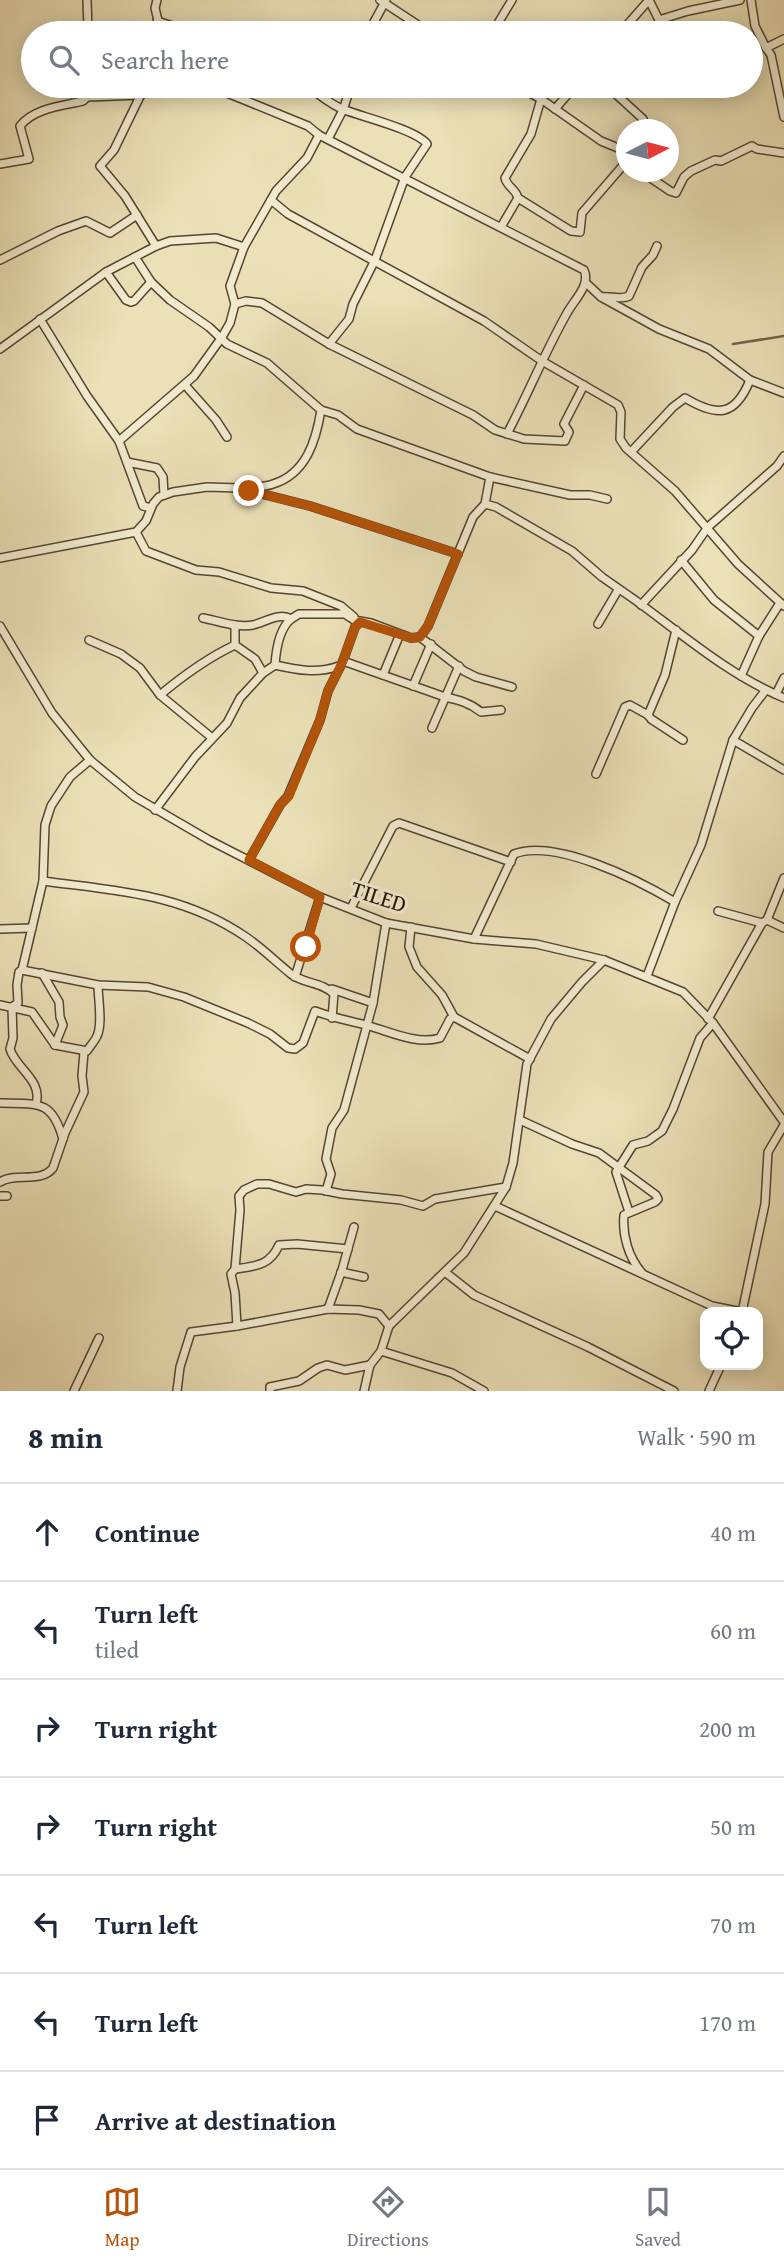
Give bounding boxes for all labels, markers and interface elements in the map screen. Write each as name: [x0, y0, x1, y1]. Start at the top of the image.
search box: [21, 21, 763, 98]
text: Search here: [101, 40, 229, 79]
icon: search: [45, 41, 83, 79]
north arrow: [616, 119, 679, 182]
route end: [233, 475, 264, 506]
street label: TILED: [347, 872, 411, 920]
route start: [290, 931, 321, 962]
map controls: [700, 1307, 763, 1370]
button: locate: [700, 1307, 763, 1370]
text: 8 min: [28, 1415, 103, 1459]
text: Walk · 590 m: [637, 1420, 756, 1453]
icon: ahead: [28, 1513, 66, 1551]
text: Continue: [95, 1513, 200, 1552]
text: 40 m: [710, 1516, 756, 1549]
text: Turn left: [95, 1594, 198, 1633]
icon: left: [28, 1611, 66, 1649]
text: 60 m: [710, 1614, 756, 1647]
text: tiled: [95, 1633, 139, 1666]
icon: right: [28, 1709, 66, 1747]
text: Turn right: [95, 1709, 217, 1748]
text: 200 m: [699, 1712, 756, 1745]
icon: right: [28, 1807, 66, 1845]
text: Turn right: [95, 1807, 217, 1846]
text: 50 m: [710, 1810, 756, 1843]
icon: left: [28, 1905, 66, 1943]
text: Turn left: [95, 1905, 198, 1944]
text: 70 m: [710, 1908, 756, 1941]
icon: left: [28, 2003, 66, 2041]
text: Turn left: [95, 2003, 198, 2042]
text: 170 m: [699, 2006, 756, 2039]
icon: arrive: [28, 2101, 66, 2139]
text: Arrive at destination: [95, 2101, 336, 2140]
tab: Map: [103, 2183, 141, 2253]
tab: Directions: [347, 2183, 429, 2253]
tab: Saved: [635, 2183, 681, 2253]

